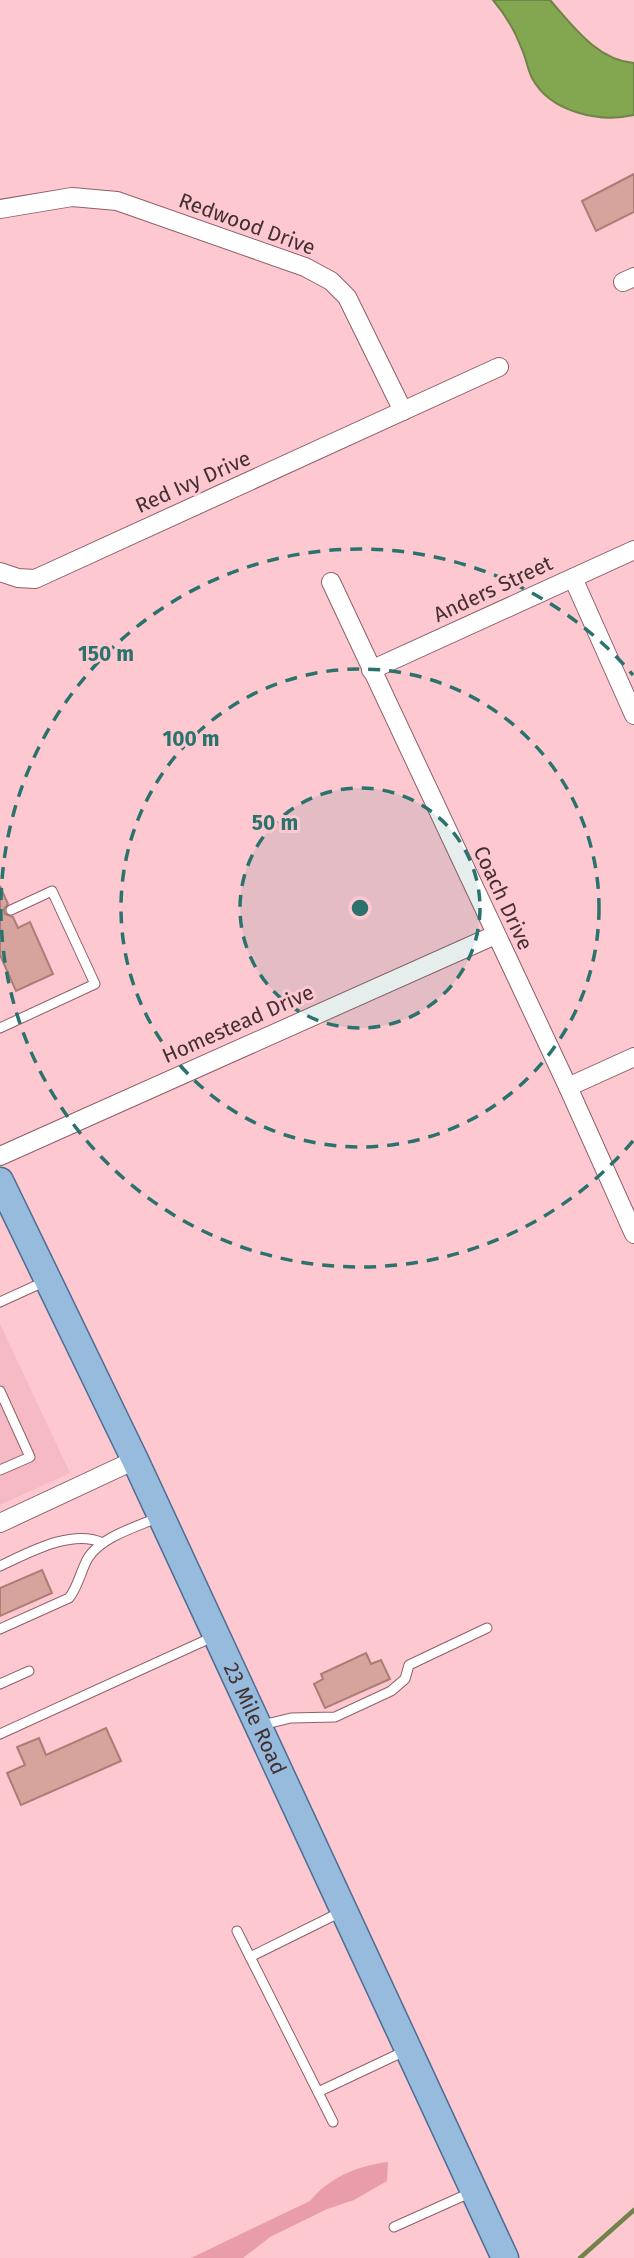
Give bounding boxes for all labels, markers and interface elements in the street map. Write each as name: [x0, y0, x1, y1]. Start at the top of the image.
street label: Redwood Drive: [175, 187, 319, 261]
street label: Red Ivy Drive: [131, 445, 255, 519]
street label: Anders Street: [429, 550, 557, 628]
text: 150 m: [78, 641, 134, 667]
text: 100 m: [162, 726, 220, 752]
text: 50 m: [252, 810, 298, 836]
street label: Coach Drive: [468, 842, 538, 954]
centre of rings: [348, 896, 372, 920]
street label: Homestead Drive: [158, 979, 318, 1069]
street label: 23 Mile Road: [218, 1659, 292, 1779]

